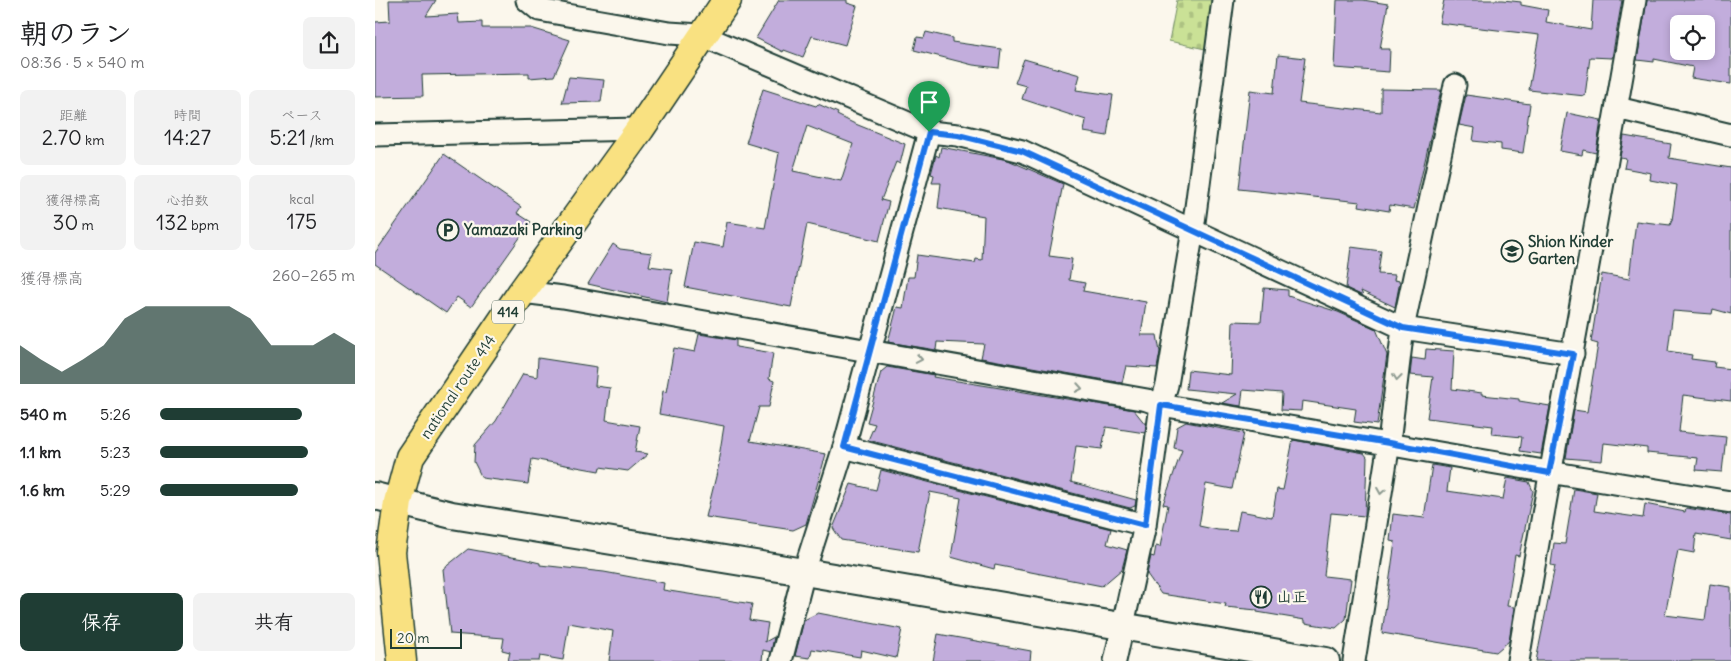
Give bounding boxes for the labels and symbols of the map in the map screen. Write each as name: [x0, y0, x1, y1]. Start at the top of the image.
pin: [908, 81, 950, 132]
parking icon: Yamazaki Parking: [436, 218, 460, 242]
place label: Yamazaki Parking: [463, 220, 583, 240]
place label: Shion Kinder Garten: [1528, 232, 1614, 268]
school or university icon: Shion Kinder Garten: [1500, 239, 1524, 263]
road number: 414: [492, 300, 524, 324]
street label: national route 414: [416, 331, 500, 442]
one-way arrow: [915, 353, 923, 363]
one-way arrow: [1392, 373, 1403, 381]
one-way arrow: [1074, 382, 1083, 392]
one-way arrow: [1377, 487, 1387, 496]
restaurant icon: 山正: [1249, 585, 1273, 609]
place label: 山正: [1277, 587, 1307, 606]
scale bar: [390, 626, 463, 649]

